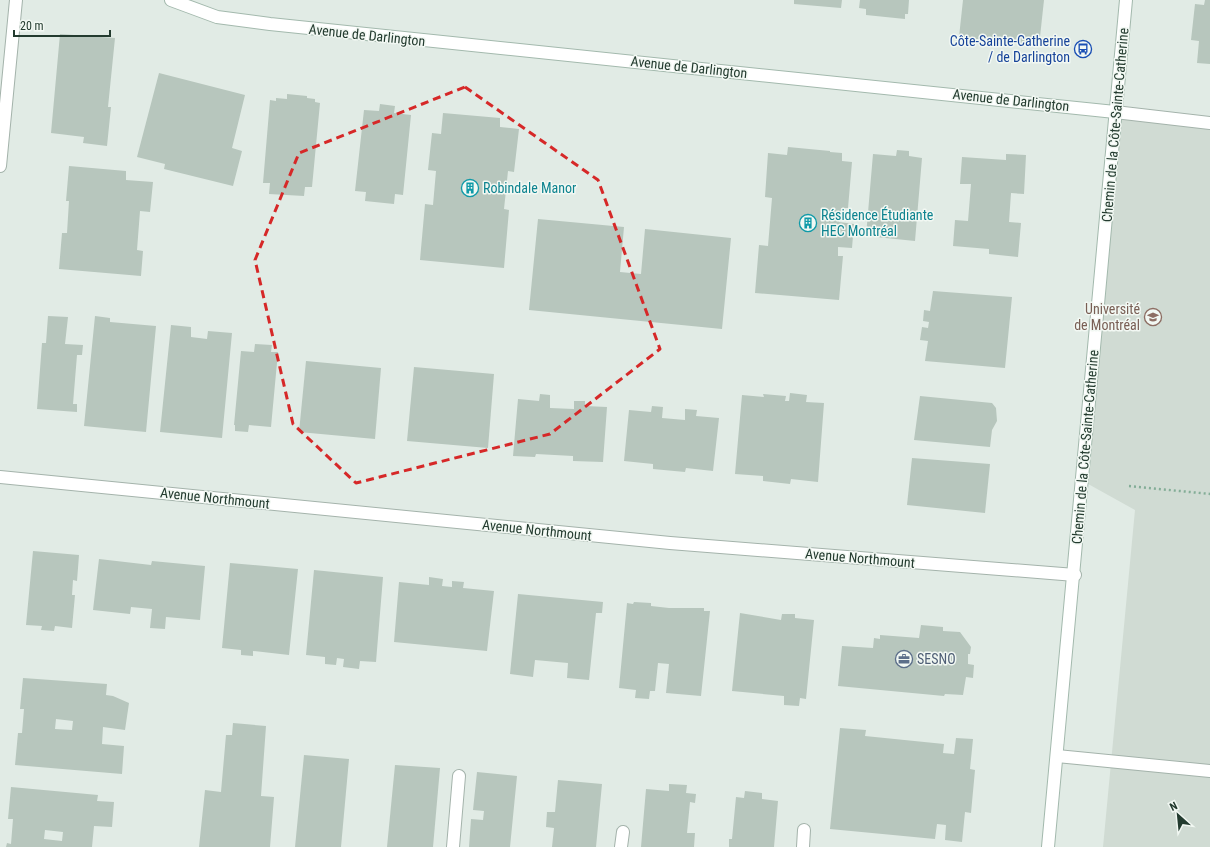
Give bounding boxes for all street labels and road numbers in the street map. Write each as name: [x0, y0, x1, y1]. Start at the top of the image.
street label: Avenue de Darlington: [308, 21, 426, 49]
street label: Chemin de la Côte-Sainte-Catherine: [1099, 27, 1132, 223]
street label: Avenue de Darlington: [630, 53, 748, 81]
street label: Avenue de Darlington: [952, 86, 1070, 114]
street label: Chemin de la Côte-Sainte-Catherine: [1069, 349, 1102, 545]
street label: Avenue Northmount: [159, 484, 271, 512]
street label: Avenue Northmount: [481, 516, 593, 544]
street label: Avenue Northmount: [805, 545, 915, 571]

